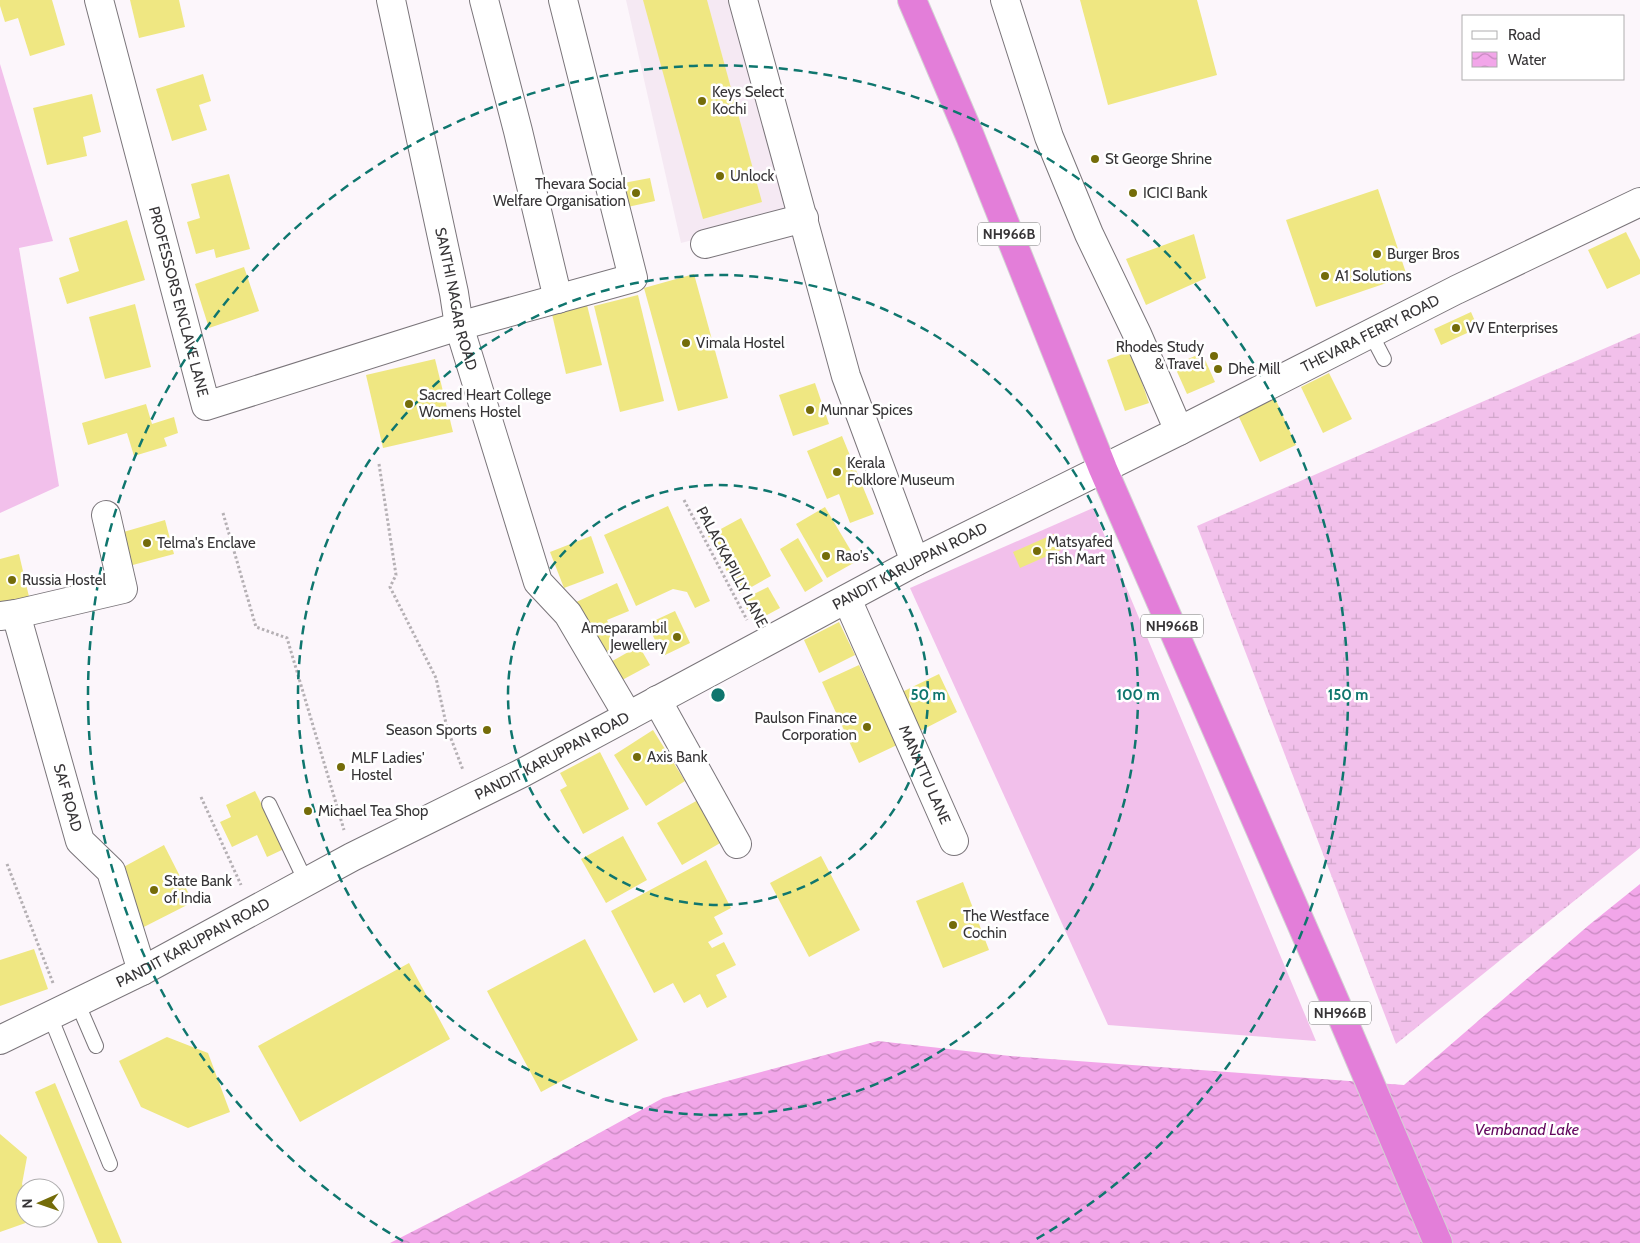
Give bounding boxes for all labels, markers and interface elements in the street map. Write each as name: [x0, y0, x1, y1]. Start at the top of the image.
legend: [1462, 15, 1625, 80]
text: Road: [1508, 26, 1541, 44]
text: Water: [1508, 51, 1546, 69]
place label: Keys Select Kochi: [712, 83, 784, 118]
marker: Keys Select Kochi: [696, 95, 708, 107]
place label: St George Shrine: [1105, 150, 1212, 168]
marker: St George Shrine: [1089, 153, 1101, 165]
place label: Unlock: [730, 167, 775, 185]
marker: Unlock: [714, 170, 726, 182]
place label: Thevara Social Welfare Organisation: [493, 175, 626, 210]
place label: ICICI Bank: [1143, 184, 1208, 202]
marker: Thevara Social Welfare Organisation: [630, 187, 642, 199]
marker: ICICI Bank: [1127, 187, 1139, 199]
street label: PROFESSORS ENCLAVE LANE: [145, 204, 212, 399]
road number: NH966B: [978, 222, 1040, 245]
street label: SANTHI NAGAR ROAD: [431, 226, 481, 373]
place label: Burger Bros: [1387, 245, 1460, 263]
marker: Burger Bros: [1371, 248, 1383, 260]
place label: A1 Solutions: [1335, 267, 1412, 285]
marker: A1 Solutions: [1319, 270, 1331, 282]
street label: THEVARA FERRY ROAD: [1298, 291, 1443, 376]
place label: VV Enterprises: [1466, 319, 1558, 337]
marker: VV Enterprises: [1450, 322, 1462, 334]
place label: Vimala Hostel: [696, 334, 785, 352]
marker: Vimala Hostel: [680, 337, 692, 349]
place label: Rhodes Study & Travel: [1116, 338, 1204, 373]
marker: Rhodes Study & Travel: [1208, 350, 1220, 362]
place label: Dhe Mill: [1228, 360, 1281, 378]
marker: Dhe Mill: [1212, 363, 1224, 375]
place label: Sacred Heart College Womens Hostel: [419, 386, 552, 421]
marker: Sacred Heart College Womens Hostel: [403, 398, 415, 410]
place label: Munnar Spices: [820, 401, 913, 419]
marker: Munnar Spices: [804, 404, 816, 416]
place label: Kerala Folklore Museum: [847, 454, 955, 489]
marker: Kerala Folklore Museum: [831, 466, 843, 478]
street label: PALACKAPILLY LANE: [693, 504, 771, 630]
street label: PANDIT KARUPPAN ROAD: [829, 519, 990, 614]
place label: Matsyafed Fish Mart: [1047, 533, 1113, 568]
place label: Telma's Enclave: [157, 534, 256, 552]
marker: Telma's Enclave: [141, 537, 153, 549]
marker: Matsyafed Fish Mart: [1031, 545, 1043, 557]
place label: Rao's: [836, 547, 869, 565]
marker: Rao's: [820, 550, 832, 562]
place label: Russia Hostel: [22, 571, 106, 589]
marker: Russia Hostel: [6, 574, 18, 586]
road number: NH966B: [1141, 614, 1203, 638]
place label: Ameparambil Jewellery: [581, 619, 667, 654]
marker: Ameparambil Jewellery: [671, 631, 683, 643]
centre of rings: [709, 686, 727, 704]
text: 50 m: [910, 686, 946, 704]
text: 100 m: [1116, 686, 1160, 704]
text: 150 m: [1328, 686, 1368, 704]
street label: PANDIT KARUPPAN ROAD: [472, 708, 633, 804]
place label: Paulson Finance Corporation: [755, 709, 857, 744]
place label: Season Sports: [386, 721, 477, 739]
marker: Paulson Finance Corporation: [861, 721, 873, 733]
street label: MANATTU LANE: [895, 722, 954, 827]
marker: Season Sports: [481, 724, 493, 736]
place label: Axis Bank: [647, 748, 708, 766]
place label: MLF Ladies' Hostel: [351, 749, 425, 784]
marker: Axis Bank: [631, 751, 643, 763]
marker: MLF Ladies' Hostel: [335, 761, 347, 773]
street label: SAF ROAD: [50, 762, 86, 834]
place label: Michael Tea Shop: [318, 802, 428, 820]
marker: Michael Tea Shop: [302, 805, 314, 817]
place label: State Bank of India: [164, 872, 232, 907]
marker: State Bank of India: [148, 884, 160, 896]
street label: PANDIT KARUPPAN ROAD: [113, 894, 273, 991]
place label: The Westface Cochin: [963, 907, 1049, 942]
marker: The Westface Cochin: [947, 919, 959, 931]
road number: NH966B: [1309, 1001, 1371, 1024]
water label: Vembanad Lake: [1475, 1120, 1579, 1139]
north arrow: [15, 1178, 65, 1228]
text: N: [18, 1198, 36, 1209]

